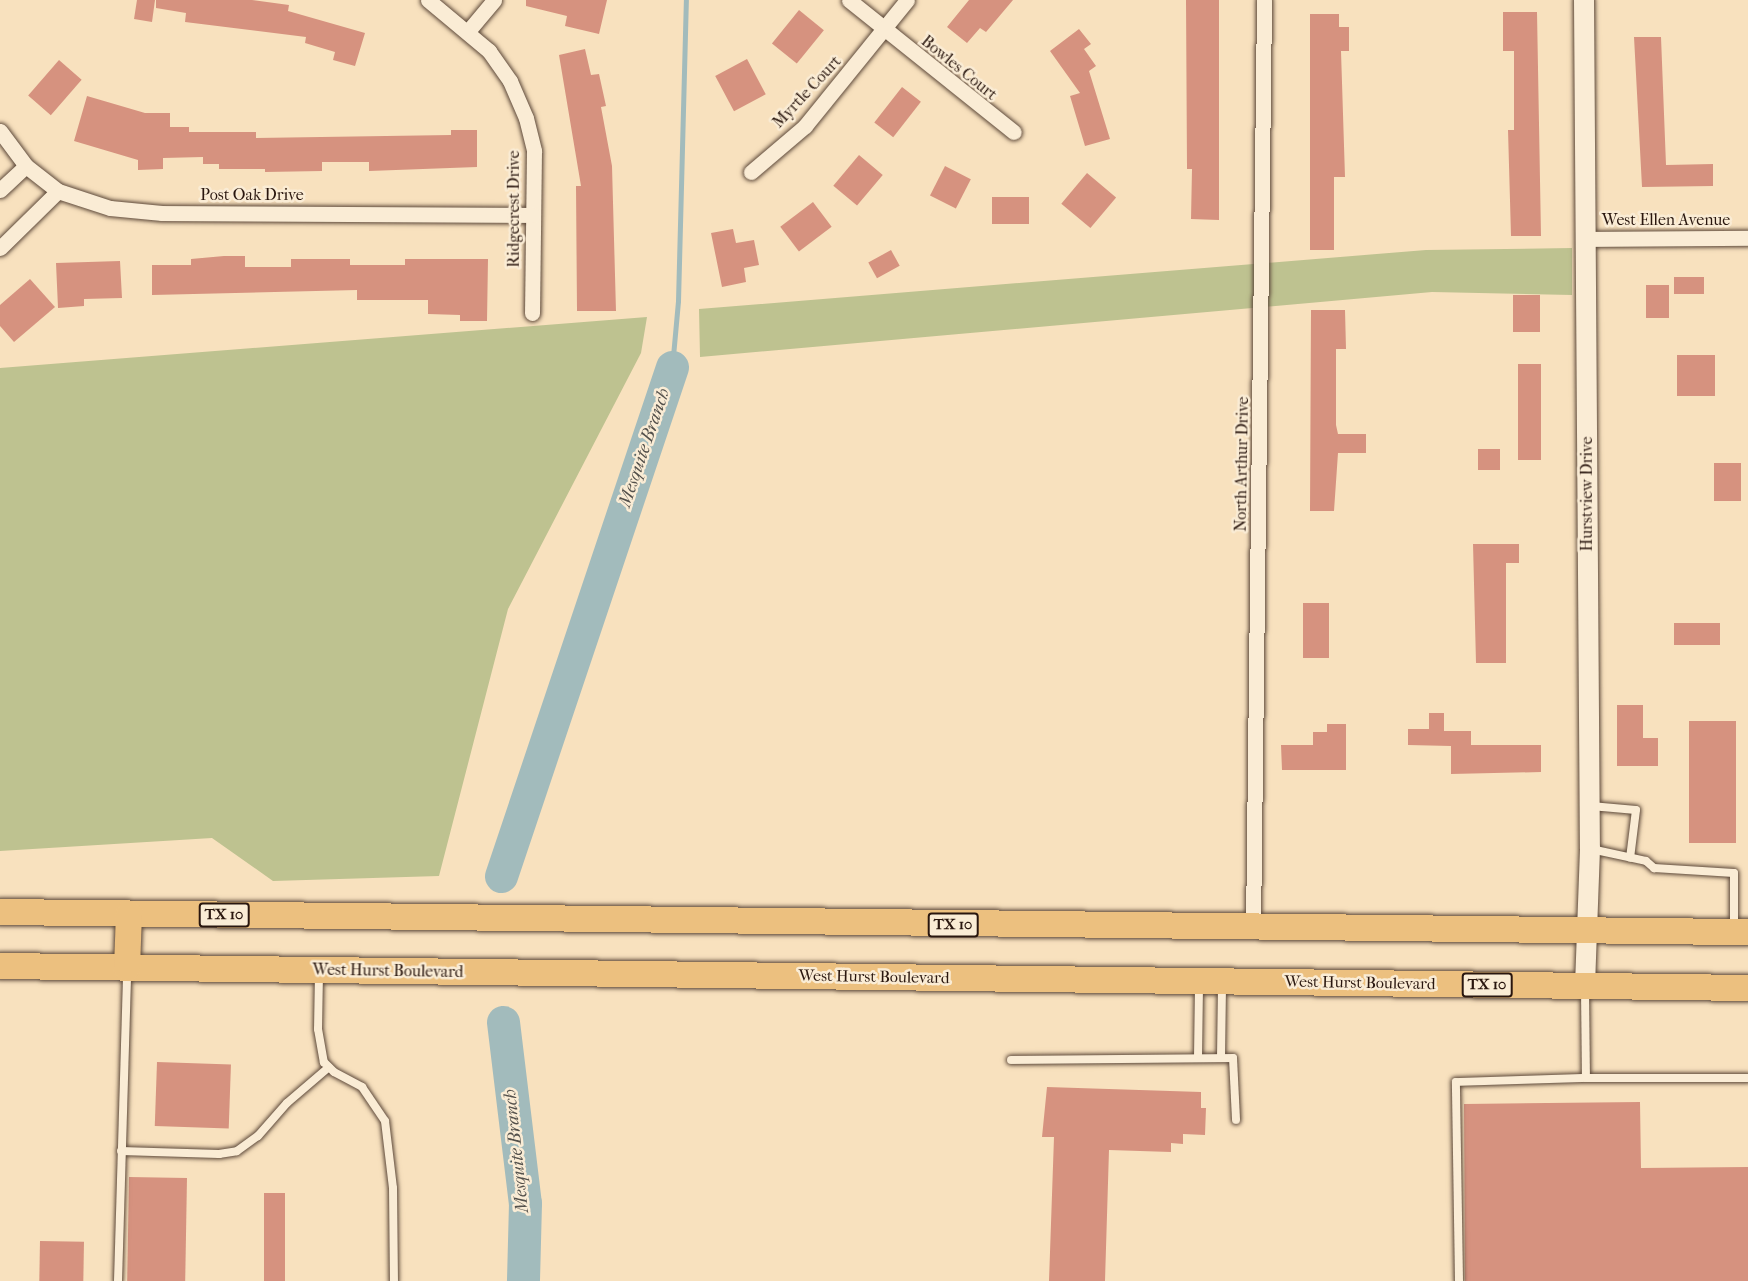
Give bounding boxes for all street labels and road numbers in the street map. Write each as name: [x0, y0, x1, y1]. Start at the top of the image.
street label: Bowles Court: [917, 32, 1001, 104]
street label: Myrtle Court: [769, 52, 845, 132]
street label: Ridgecrest Drive: [504, 150, 524, 268]
street label: Post Oak Drive: [200, 185, 304, 205]
street label: West Ellen Avenue: [1602, 210, 1730, 230]
street label: North Arthur Drive: [1231, 396, 1253, 532]
street label: Hurstview Drive: [1577, 437, 1597, 551]
road number: TX 10: [198, 903, 250, 927]
road number: TX 10: [928, 913, 978, 937]
street label: West Hurst Boulevard: [312, 960, 464, 982]
street label: West Hurst Boulevard: [798, 966, 950, 988]
street label: West Hurst Boulevard: [1284, 972, 1436, 994]
road number: TX 10: [1462, 973, 1512, 997]

